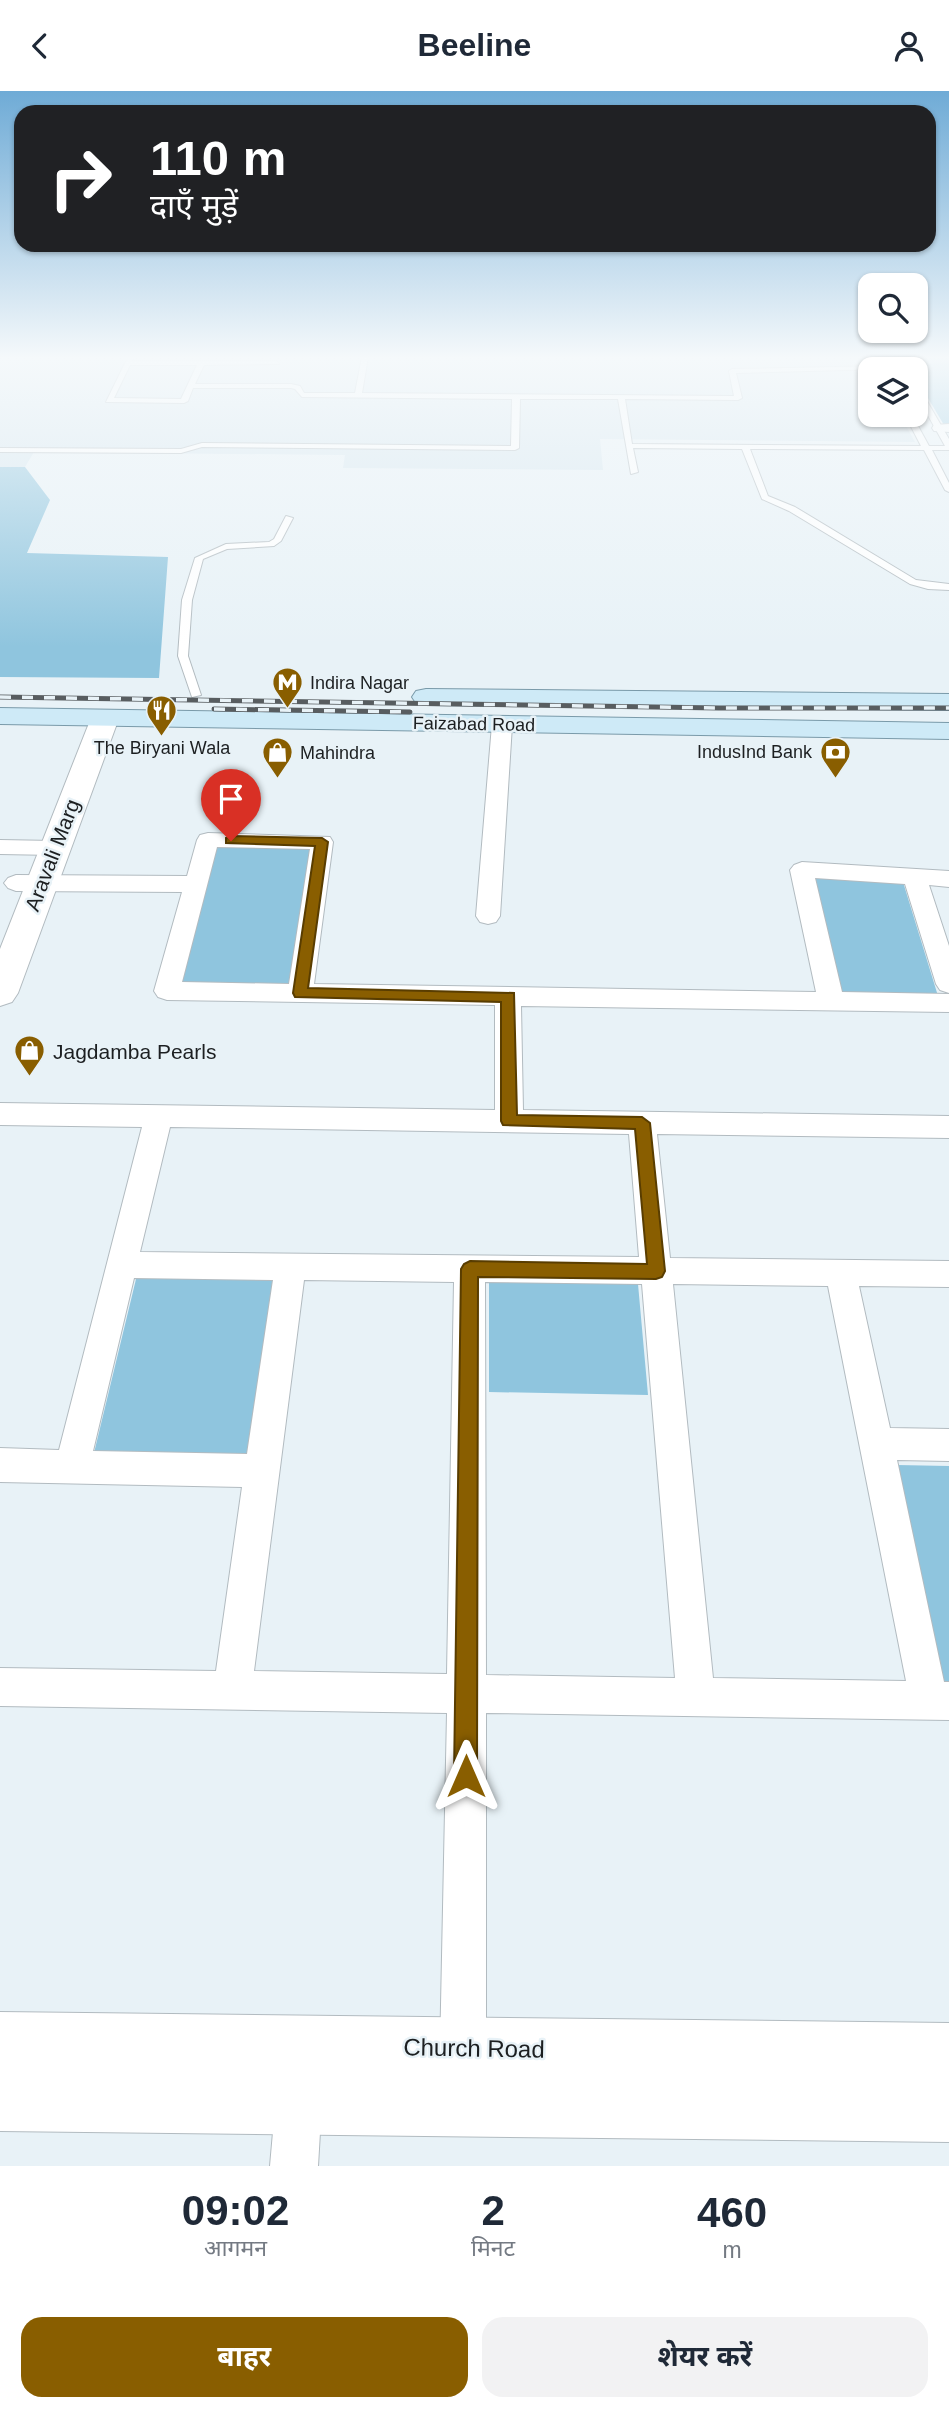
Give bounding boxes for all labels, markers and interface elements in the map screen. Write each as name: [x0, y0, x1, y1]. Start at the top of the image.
icon: back: [21, 27, 59, 65]
text: Beeline: [418, 27, 531, 63]
icon: person: [890, 27, 928, 65]
text: 110 m: [150, 131, 286, 185]
icon: right: [35, 133, 126, 224]
text: दाएँ मुड़ें: [150, 188, 238, 224]
map controls: [858, 273, 928, 427]
button: search: [858, 273, 928, 343]
button: layers: [858, 357, 928, 427]
metro station icon: Indira Nagar: [270, 666, 304, 710]
place label: Indira Nagar: [310, 673, 409, 693]
restaurant icon: The Biryani Wala: [145, 693, 179, 737]
street label: Faizabad Road: [413, 713, 535, 735]
bank icon: IndusInd Bank: [818, 735, 852, 779]
shop icon: Mahindra: [260, 736, 294, 780]
place label: The Biryani Wala: [94, 738, 231, 758]
place label: IndusInd Bank: [697, 742, 813, 762]
place label: Mahindra: [300, 743, 376, 763]
pin: [201, 769, 261, 841]
icon: arrive: [212, 780, 250, 818]
street label: Aravali Marg: [20, 796, 84, 914]
shop icon: Jagdamba Pearls: [13, 1034, 47, 1078]
place label: Jagdamba Pearls: [53, 1040, 216, 1063]
position arrow: [429, 1739, 503, 1813]
street label: Church Road: [403, 2033, 545, 2063]
text: 09:02: [182, 2187, 289, 2234]
text: 2: [481, 2187, 505, 2234]
text: 460: [697, 2189, 767, 2236]
text: आगमन: [204, 2235, 267, 2261]
text: मिनट: [471, 2235, 515, 2261]
text: m: [722, 2237, 742, 2263]
button: बाहर: [21, 2317, 468, 2397]
button: शेयर करें: [482, 2317, 928, 2397]

